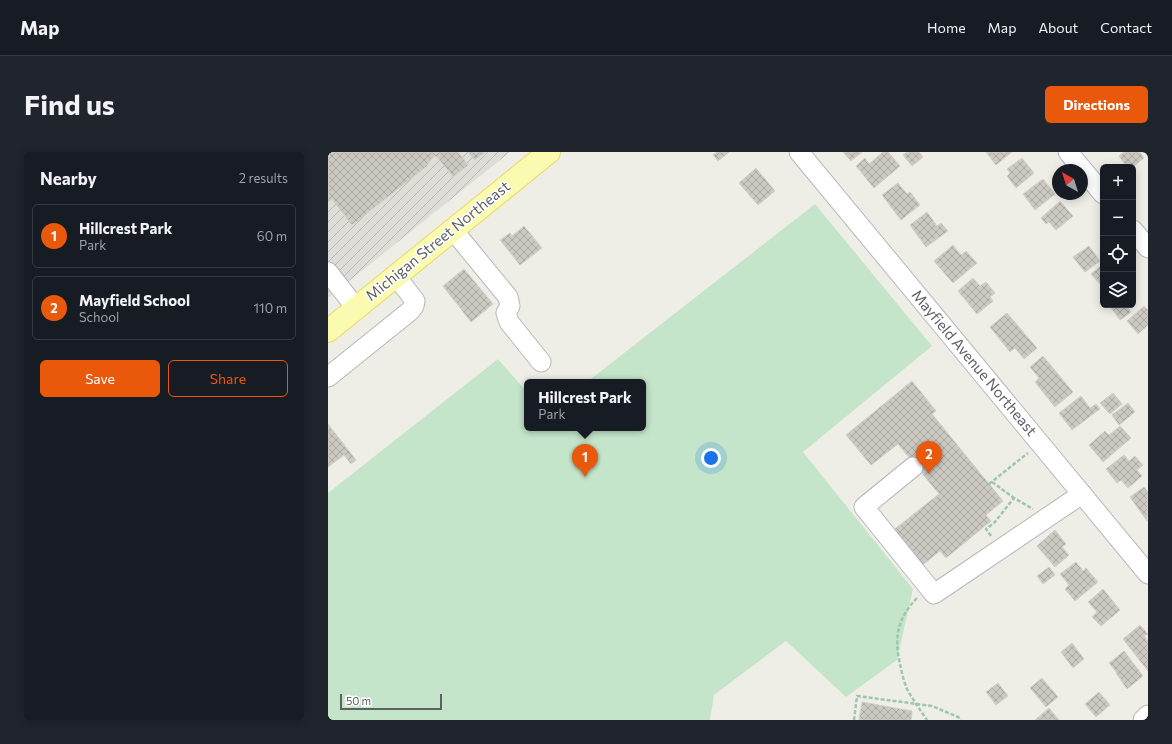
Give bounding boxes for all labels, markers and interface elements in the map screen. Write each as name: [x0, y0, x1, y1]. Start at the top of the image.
text: Map: [20, 16, 59, 39]
text: Home: [927, 19, 966, 36]
text: Map: [988, 19, 1016, 36]
text: About: [1038, 19, 1078, 36]
text: Contact: [1100, 19, 1152, 36]
button: Directions: [1045, 86, 1148, 123]
text: Find us: [24, 87, 115, 121]
north arrow: [1052, 164, 1088, 200]
map controls: [1100, 164, 1136, 308]
button: +: [1100, 164, 1136, 200]
text: Nearby: [40, 168, 97, 189]
text: 2 results: [239, 170, 288, 186]
street label: Michigan Street Northeast: [362, 176, 513, 304]
button: −: [1100, 200, 1136, 236]
text: Hillcrest Park: [79, 219, 172, 237]
text: 1: [51, 228, 57, 244]
text: 60 m: [257, 228, 287, 244]
button: locate: [1100, 236, 1136, 272]
text: Park: [79, 237, 106, 253]
button: layers: [1100, 272, 1136, 308]
street label: Mayfield Avenue Northeast: [908, 286, 1041, 439]
text: Mayfield School: [79, 291, 190, 309]
text: 2: [50, 300, 58, 316]
text: 110 m: [254, 300, 287, 316]
text: School: [79, 309, 119, 325]
button: Save: [40, 360, 160, 397]
button: Share: [168, 360, 288, 397]
popup: [524, 379, 646, 431]
text: Hillcrest Park: [538, 388, 632, 406]
text: Park: [538, 406, 566, 422]
pin: 2: [916, 441, 942, 474]
pin: 1: [572, 444, 598, 477]
your location: [701, 448, 721, 468]
scale bar: [340, 692, 442, 711]
text: 50 m: [346, 694, 371, 707]

